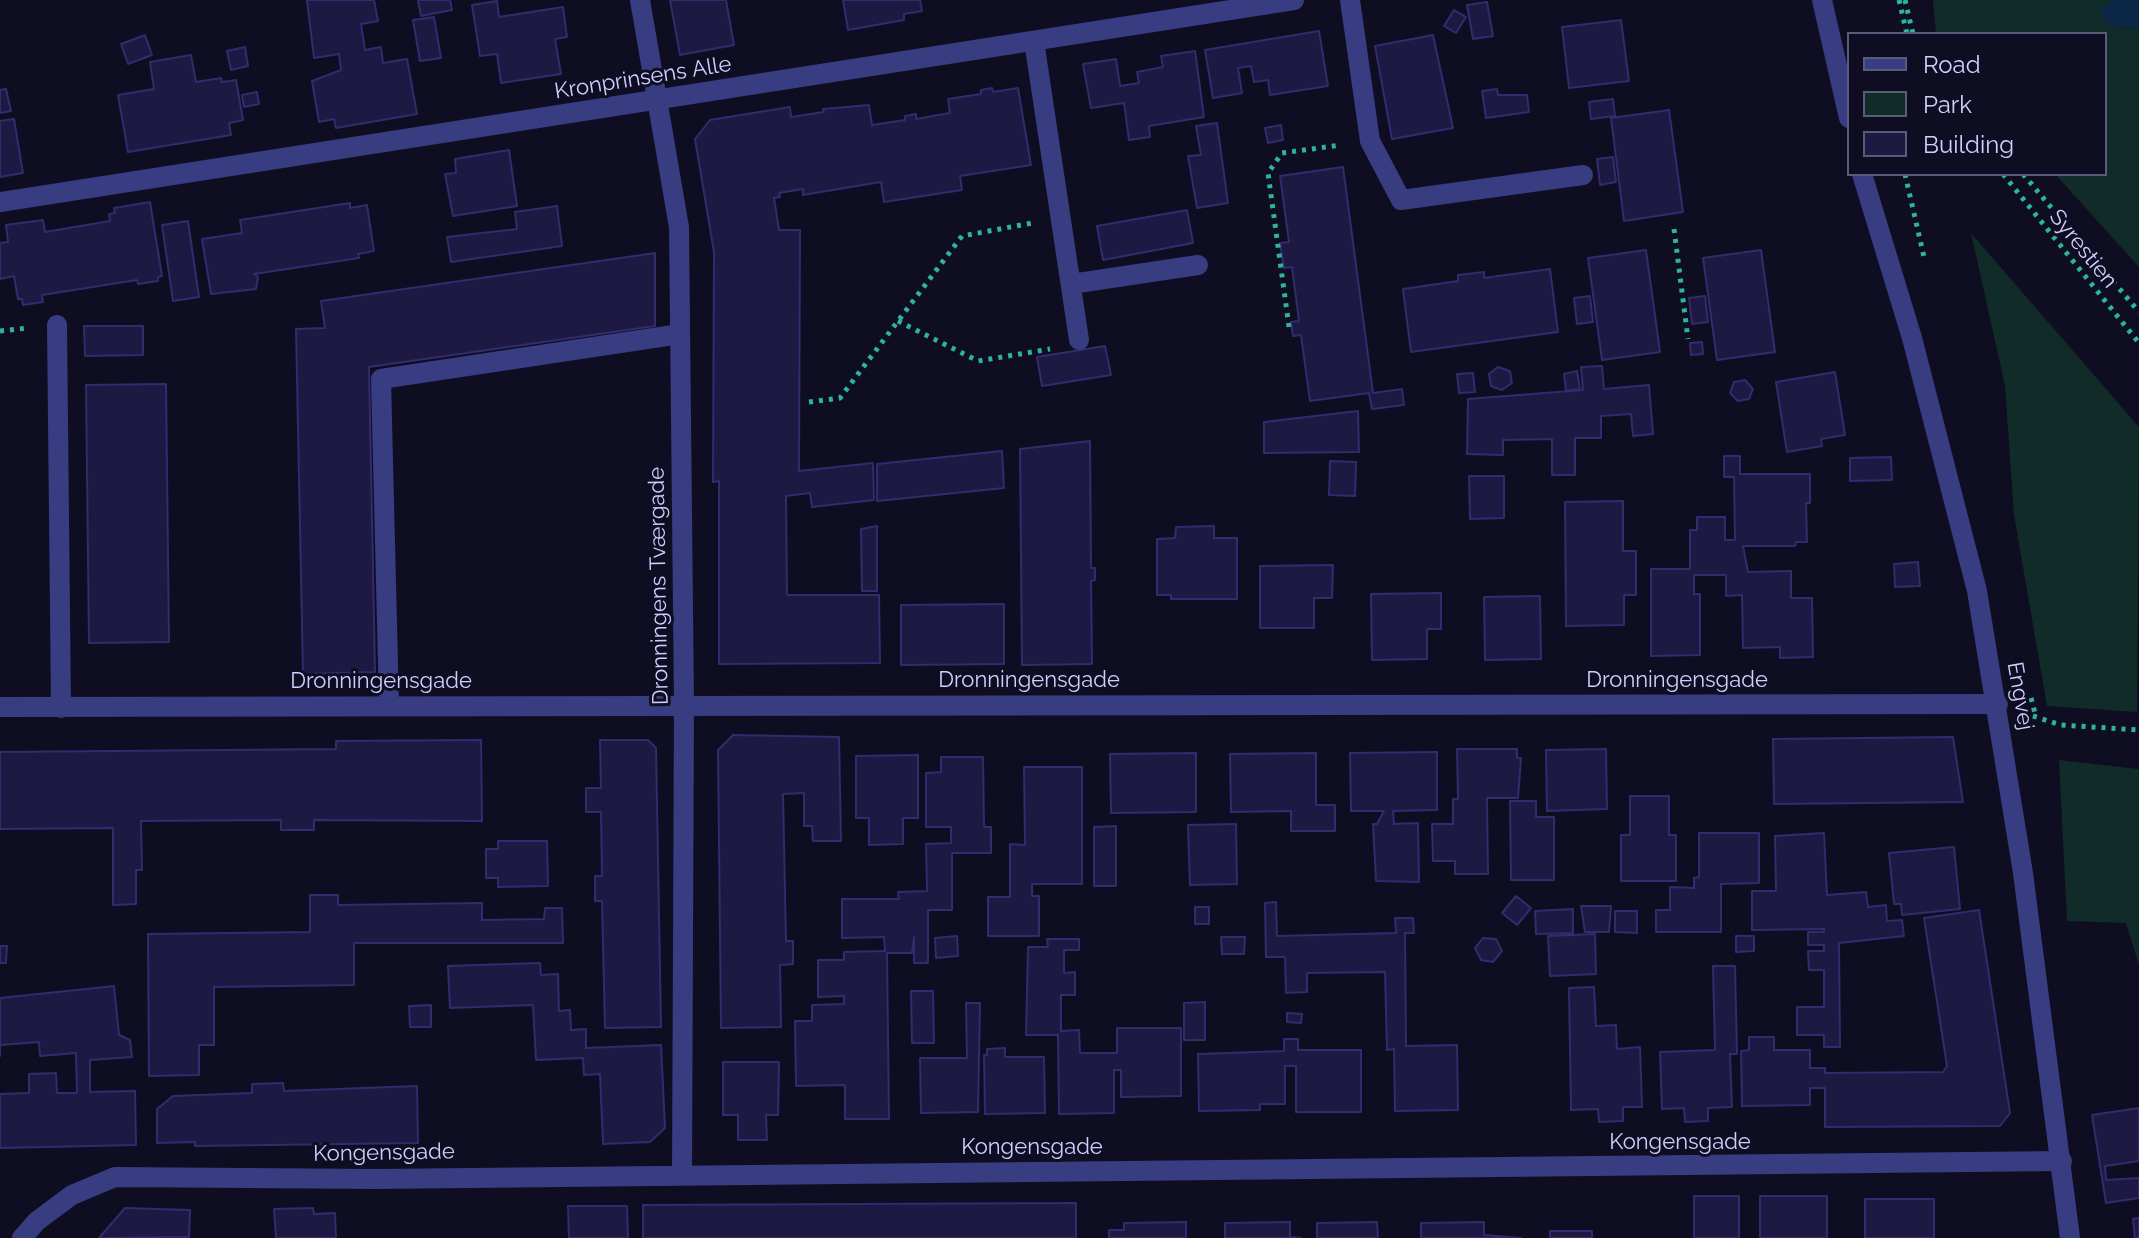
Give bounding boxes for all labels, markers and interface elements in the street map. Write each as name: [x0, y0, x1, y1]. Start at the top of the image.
legend: [1847, 32, 2107, 176]
text: Road: [1923, 50, 1981, 79]
street label: Kronprinsens Alle: [553, 51, 733, 105]
text: Park: [1923, 90, 1972, 119]
text: Building: [1923, 130, 2014, 159]
street label: Syrestien: [2043, 204, 2123, 294]
street label: Dronningens Tværgade: [644, 467, 674, 705]
street label: Engvej: [2001, 660, 2039, 732]
street label: Dronningensgade: [938, 667, 1120, 693]
street label: Dronningensgade: [1586, 667, 1768, 693]
street label: Dronningensgade: [290, 668, 472, 694]
street label: Kongensgade: [1609, 1129, 1751, 1155]
street label: Kongensgade: [961, 1134, 1103, 1160]
street label: Kongensgade: [313, 1139, 455, 1167]

